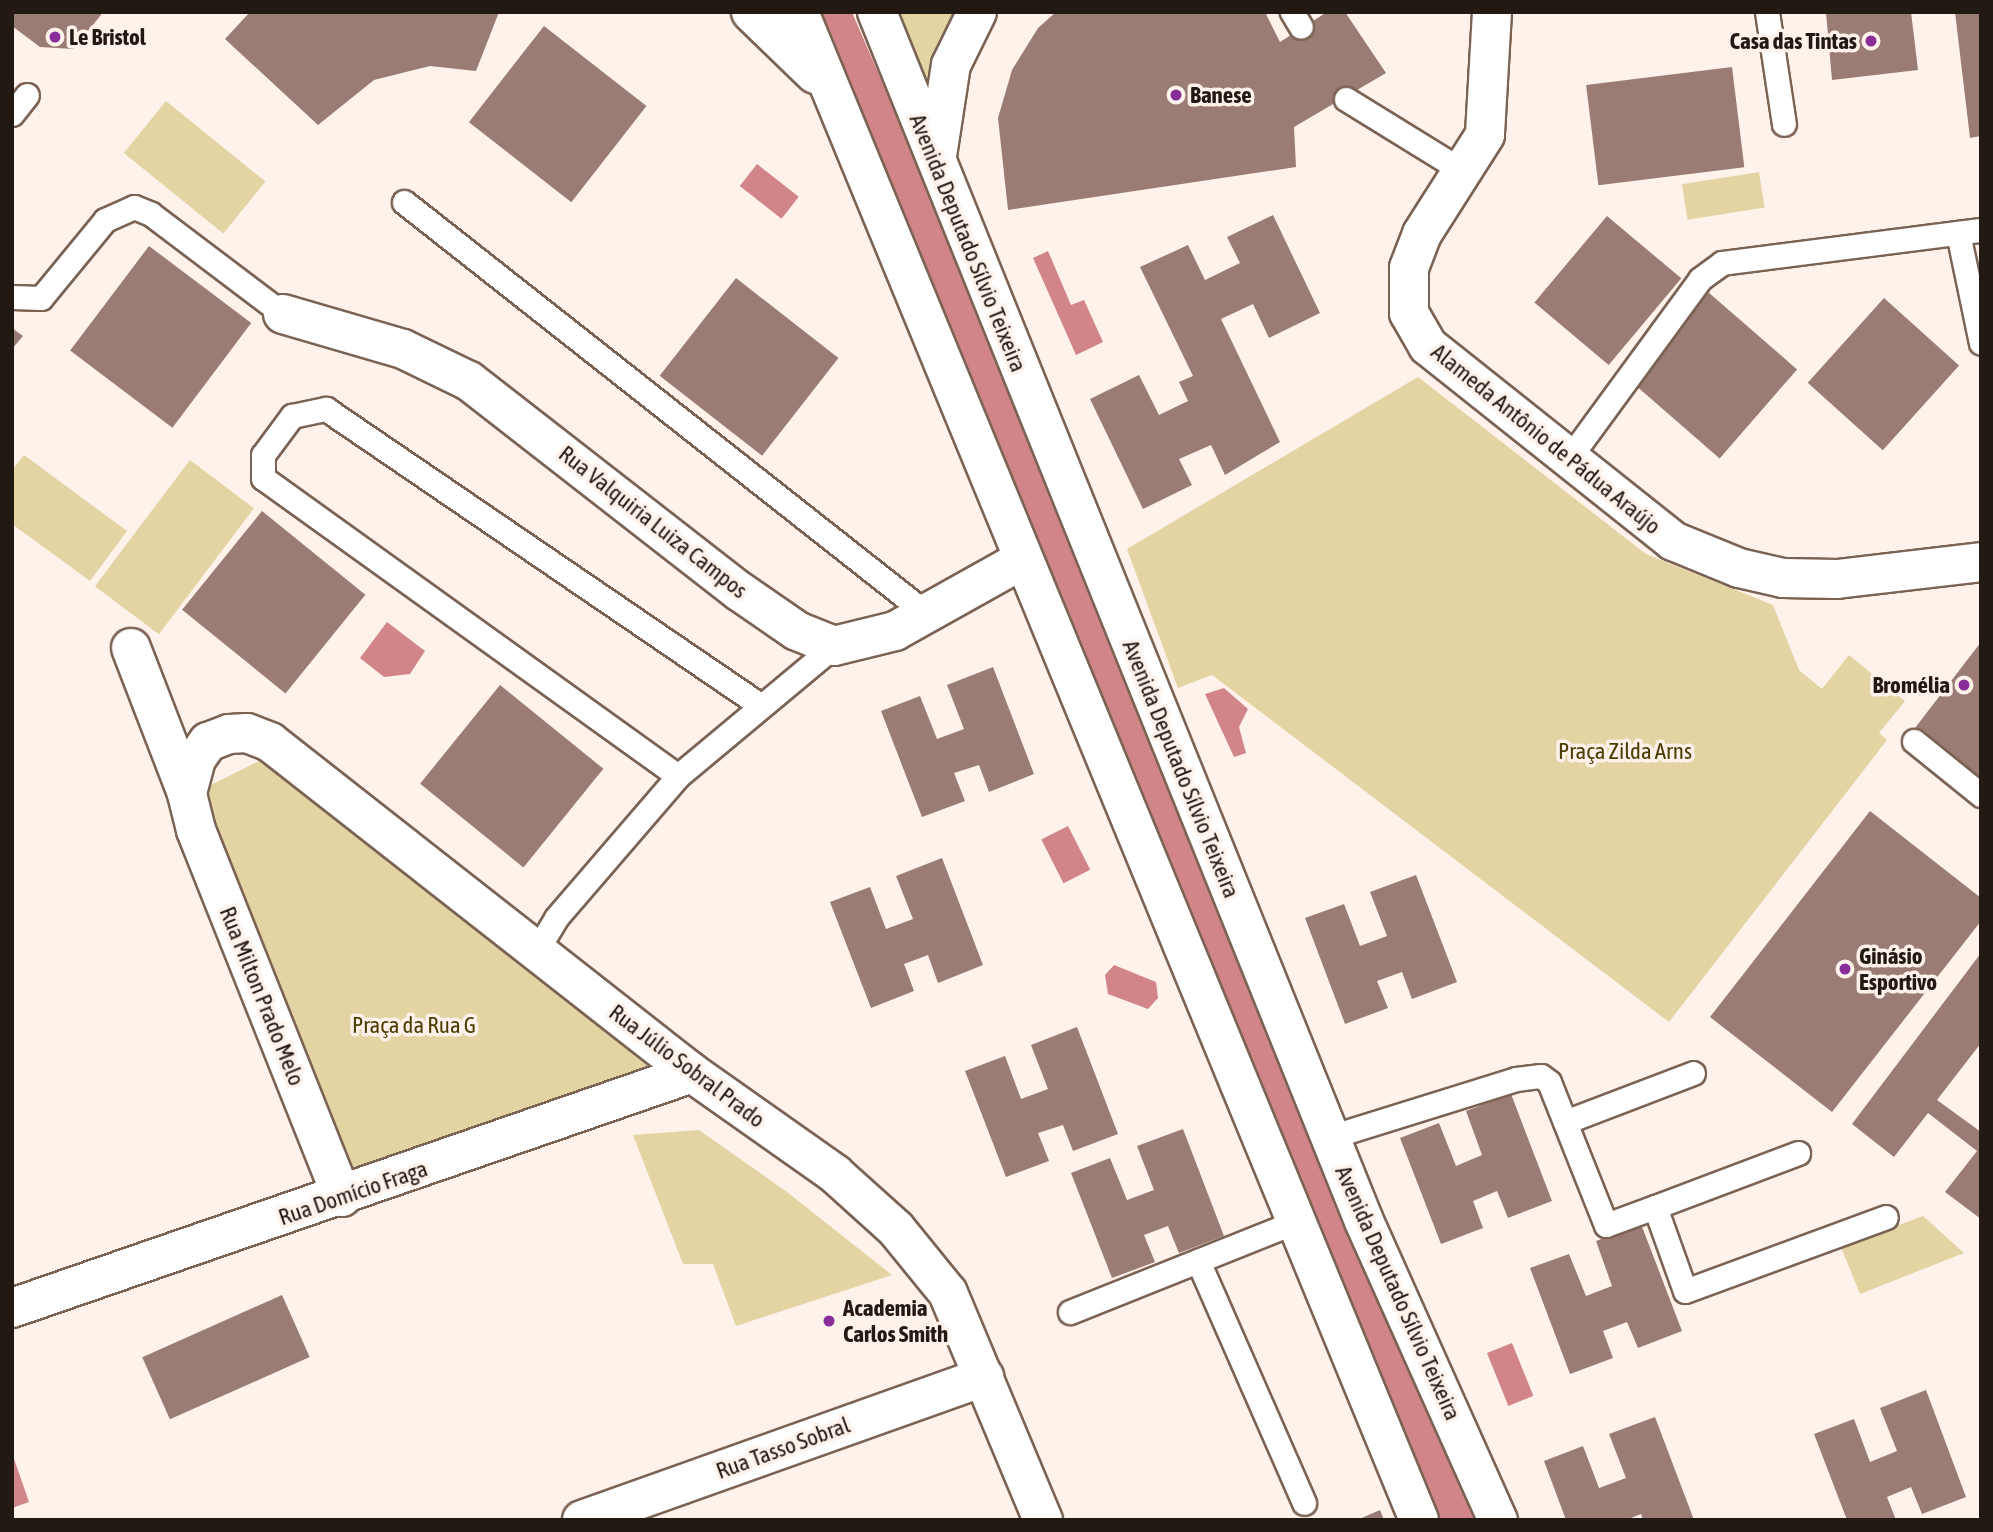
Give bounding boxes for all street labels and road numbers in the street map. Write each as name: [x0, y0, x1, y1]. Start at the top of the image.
street label: Avenida Deputado Sílvio Teixeira: [904, 110, 1032, 376]
street label: Alameda Antônio de Pádua Araújo: [1426, 338, 1666, 540]
street label: Rua Valquiria Luiza Campos: [553, 440, 753, 604]
street label: Avenida Deputado Sílvio Teixeira: [1117, 636, 1245, 902]
street label: Rua Milton Prado Melo: [214, 903, 310, 1089]
street label: Rua Júlio Sobral Prado: [604, 998, 770, 1134]
street label: Rua Domício Fraga: [275, 1155, 431, 1231]
street label: Avenida Deputado Sílvio Teixeira: [1329, 1162, 1467, 1424]
street label: Rua Tasso Sobral: [712, 1411, 854, 1485]

